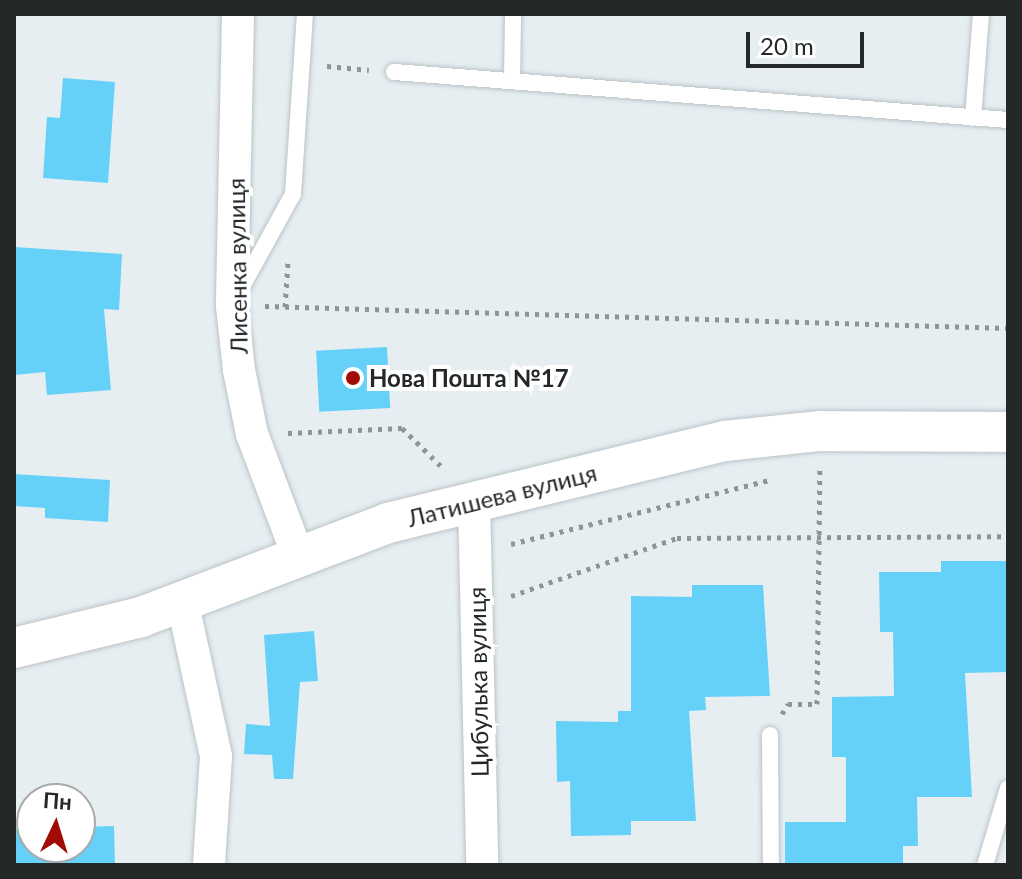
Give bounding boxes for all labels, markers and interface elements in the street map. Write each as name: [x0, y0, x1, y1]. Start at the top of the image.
scale bar: [750, 16, 868, 66]
text: 20 m: [760, 31, 814, 60]
street label: Лисенка вулиця: [221, 178, 253, 354]
place label: Нова Пошта №17: [369, 364, 569, 392]
marker: Нова Пошта №17: [344, 369, 362, 387]
street label: Латишева вулиця: [404, 458, 600, 532]
street label: Цибулька вулиця: [462, 587, 494, 777]
north arrow: [16, 783, 96, 863]
text: Пн: [42, 786, 73, 815]

